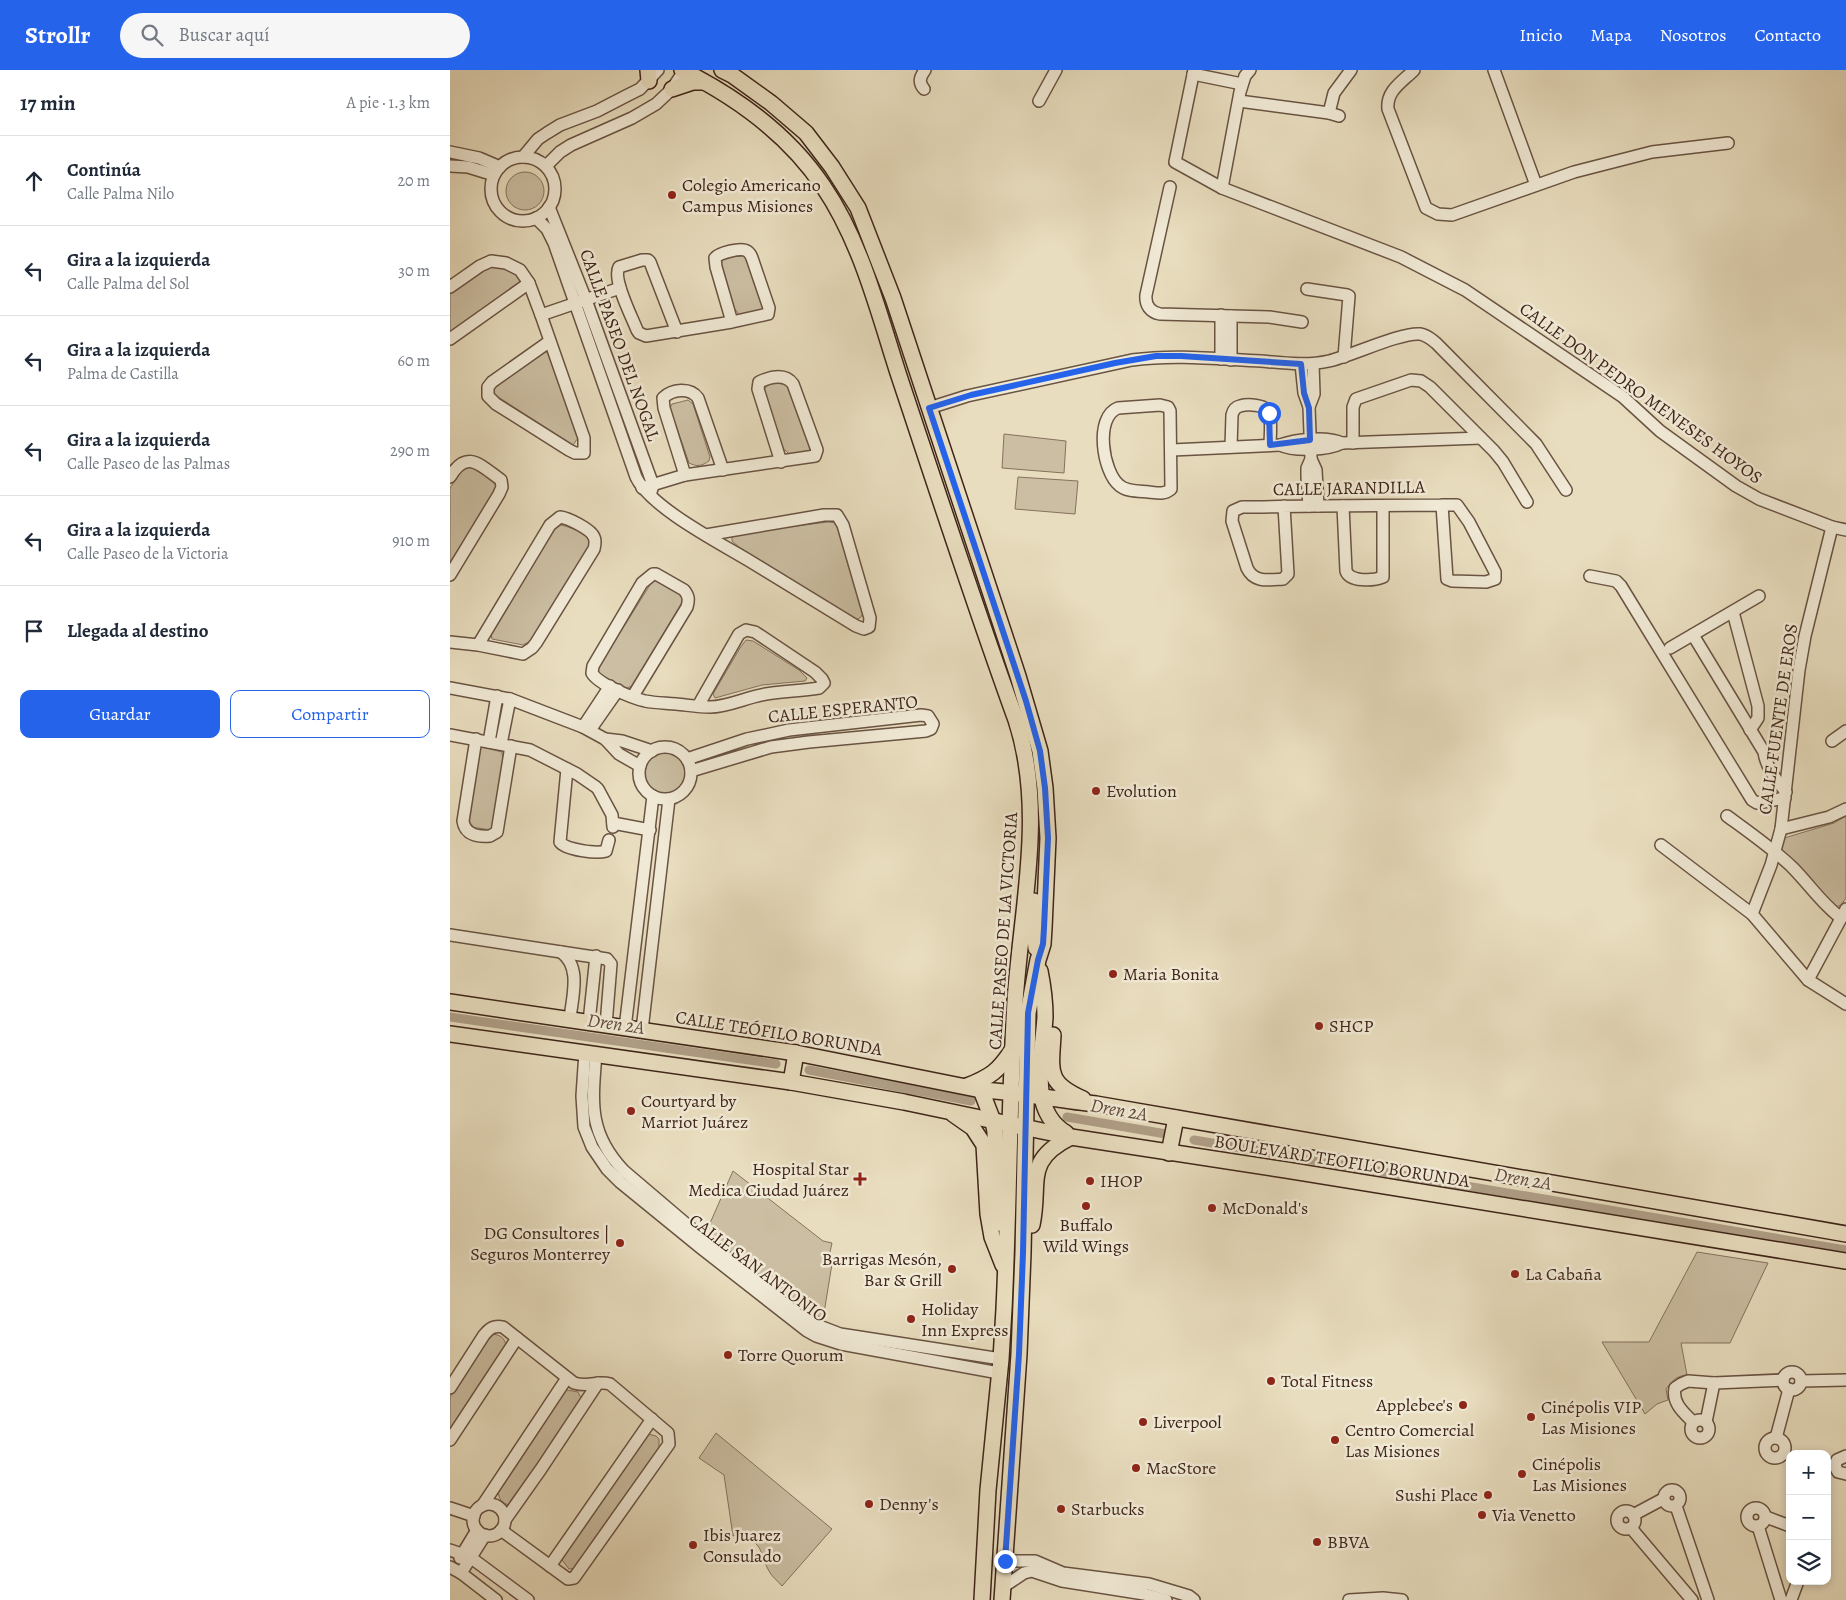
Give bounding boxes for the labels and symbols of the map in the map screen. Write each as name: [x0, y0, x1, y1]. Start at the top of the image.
place label: Colegio Americano Campus Misiones: [682, 173, 821, 218]
marker: Colegio Americano Campus Misiones: [666, 189, 678, 201]
street label: CALLE PASEO DEL NOGAL: [574, 246, 666, 445]
street label: CALLE DON PEDRO MENESES HOYOS: [1515, 297, 1767, 489]
route start: [1258, 402, 1281, 425]
street label: CALLE JARANDILLA: [1273, 475, 1426, 501]
street label: CALLE FUENTE DE EROS: [1753, 622, 1803, 816]
street label: CALLE ESPERANTO: [767, 689, 919, 729]
place label: Evolution: [1106, 779, 1177, 803]
marker: Evolution: [1090, 785, 1102, 797]
street label: CALLE PASEO DE LA VICTORIA: [983, 811, 1023, 1051]
place label: Maria Bonita: [1123, 962, 1220, 986]
marker: Maria Bonita: [1107, 968, 1119, 980]
street label: CALLE TEÓFILO BORUNDA: [674, 1005, 885, 1061]
water label: Dren 2A: [586, 1007, 647, 1041]
place label: SHCP: [1329, 1014, 1373, 1038]
marker: SHCP: [1313, 1020, 1325, 1032]
place label: Courtyard by Marriot Juárez: [641, 1089, 748, 1134]
water label: Dren 2A: [1088, 1092, 1150, 1128]
marker: Courtyard by Marriot Juárez: [625, 1105, 637, 1117]
street label: BOULEVARD TEOFILO BORUNDA: [1213, 1129, 1472, 1193]
place label: Hospital Star Medica Ciudad Juárez: [688, 1157, 849, 1202]
water label: Dren 2A: [1492, 1161, 1554, 1197]
place label: IHOP: [1100, 1169, 1143, 1193]
marker: Hospital Star Medica Ciudad Juárez: [853, 1172, 867, 1186]
marker: IHOP: [1084, 1175, 1096, 1187]
place label: McDonald's: [1222, 1196, 1308, 1220]
marker: Buffalo Wild Wings: [1080, 1200, 1092, 1212]
marker: McDonald's: [1206, 1202, 1218, 1214]
street label: CALLE SAN ANTONIO: [684, 1208, 832, 1328]
place label: Buffalo Wild Wings: [1042, 1213, 1129, 1258]
place label: DG Consultores | Seguros Monterrey: [470, 1221, 611, 1266]
marker: DG Consultores | Seguros Monterrey: [614, 1237, 626, 1249]
place label: Barrigas Mesón, Bar & Grill: [822, 1247, 943, 1292]
place label: La Cabaña: [1525, 1262, 1602, 1286]
marker: Barrigas Mesón, Bar & Grill: [946, 1263, 958, 1275]
marker: La Cabaña: [1509, 1268, 1521, 1280]
place label: Holiday Inn Express: [921, 1297, 1009, 1342]
marker: Holiday Inn Express: [905, 1313, 917, 1325]
place label: Torre Quorum: [738, 1343, 844, 1367]
marker: Torre Quorum: [722, 1349, 734, 1361]
place label: Total Fitness: [1281, 1369, 1373, 1393]
marker: Total Fitness: [1265, 1375, 1277, 1387]
place label: Applebee's: [1376, 1393, 1453, 1417]
place label: Cinépolis VIP Las Misiones: [1541, 1395, 1641, 1440]
marker: Applebee's: [1457, 1399, 1469, 1411]
place label: Liverpool: [1153, 1410, 1222, 1434]
marker: Cinépolis VIP Las Misiones: [1525, 1411, 1537, 1423]
marker: Liverpool: [1137, 1416, 1149, 1428]
place label: Centro Comercial Las Misiones: [1345, 1418, 1475, 1463]
marker: Centro Comercial Las Misiones: [1329, 1434, 1341, 1446]
place label: Cinépolis Las Misiones: [1532, 1452, 1627, 1497]
place label: MacStore: [1146, 1456, 1216, 1480]
marker: MacStore: [1130, 1462, 1142, 1474]
marker: Cinépolis Las Misiones: [1516, 1468, 1528, 1480]
place label: Sushi Place: [1395, 1483, 1478, 1507]
marker: Sushi Place: [1482, 1489, 1494, 1501]
place label: Denny's: [879, 1492, 939, 1516]
place label: Starbucks: [1071, 1497, 1144, 1521]
marker: Denny's: [863, 1498, 875, 1510]
marker: Starbucks: [1055, 1503, 1067, 1515]
place label: Via Venetto: [1491, 1503, 1576, 1527]
marker: Via Venetto: [1476, 1509, 1488, 1521]
place label: Ibis Juarez Consulado: [703, 1523, 781, 1568]
place label: BBVA: [1327, 1530, 1370, 1554]
marker: BBVA: [1311, 1536, 1323, 1548]
marker: Ibis Juarez Consulado: [687, 1539, 699, 1551]
route end: [994, 1550, 1017, 1573]

